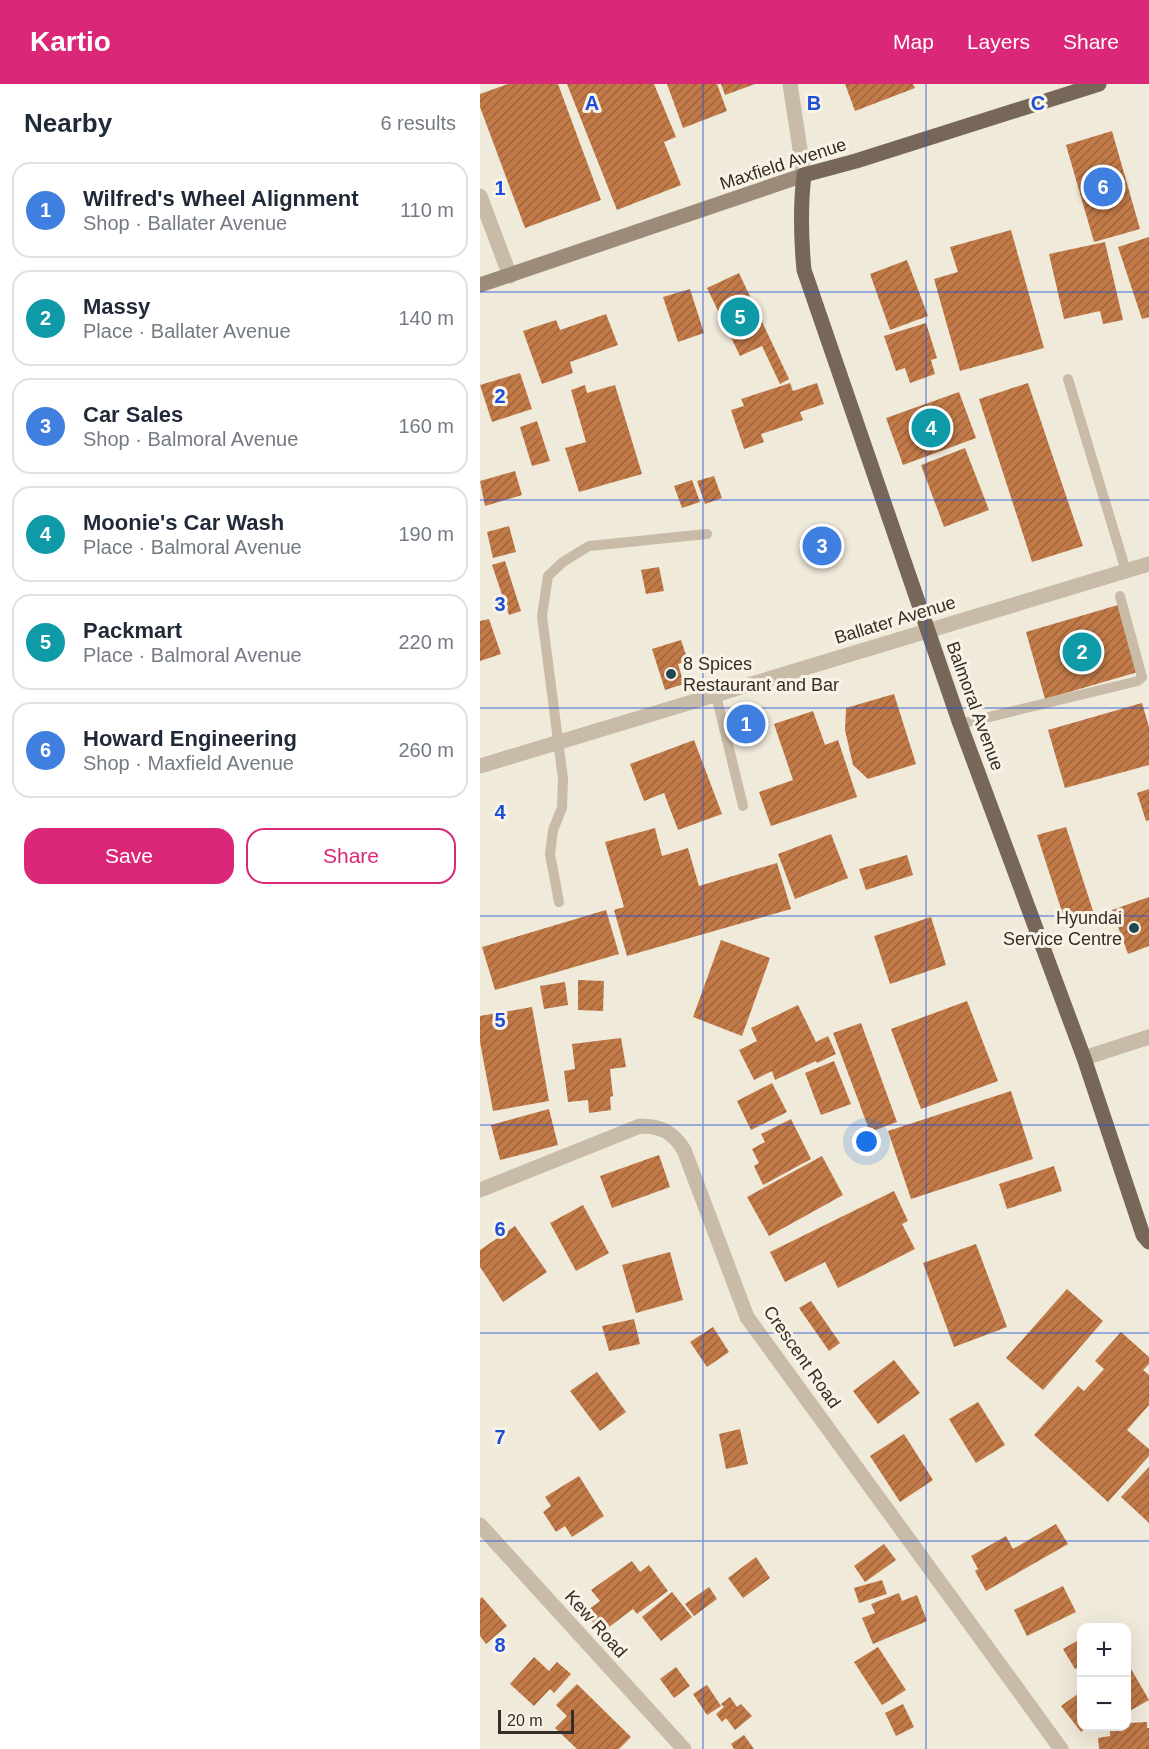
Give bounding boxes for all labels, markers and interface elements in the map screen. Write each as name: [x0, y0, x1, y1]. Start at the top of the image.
text: Kartio: [30, 26, 111, 57]
text: Map: [893, 30, 934, 53]
text: Layers: [967, 30, 1030, 53]
text: Share: [1063, 30, 1119, 53]
text: A: [585, 92, 599, 114]
text: B: [807, 92, 821, 114]
text: C: [1031, 92, 1045, 114]
text: Nearby: [24, 108, 112, 138]
text: 6 results: [380, 112, 456, 134]
street label: Maxfield Avenue: [717, 134, 849, 194]
pin: 6: [1084, 164, 1122, 210]
text: 1: [494, 177, 506, 199]
text: Wilfred's Wheel Alignment: [83, 186, 359, 211]
text: 1: [40, 199, 51, 221]
text: 110 m: [400, 199, 454, 221]
text: Shop · Ballater Avenue: [83, 212, 287, 234]
text: Massy: [83, 294, 150, 319]
pin: 5: [720, 294, 760, 340]
text: 2: [40, 307, 51, 329]
text: 140 m: [398, 307, 454, 329]
text: Place · Ballater Avenue: [83, 320, 291, 342]
text: 2: [494, 385, 506, 407]
text: Car Sales: [83, 402, 183, 427]
pin: 4: [912, 406, 950, 450]
text: 3: [40, 415, 51, 437]
text: 160 m: [398, 415, 454, 437]
text: Shop · Balmoral Avenue: [83, 428, 298, 450]
text: Moonie's Car Wash: [83, 510, 284, 535]
text: 4: [40, 523, 51, 545]
text: 190 m: [398, 523, 454, 545]
pin: 3: [802, 524, 842, 568]
text: Place · Balmoral Avenue: [83, 536, 302, 558]
street label: Ballater Avenue: [832, 592, 958, 648]
text: 3: [494, 593, 506, 615]
text: Packmart: [83, 618, 182, 643]
pin: 2: [1062, 630, 1102, 674]
text: 5: [40, 631, 51, 653]
text: 220 m: [398, 631, 454, 653]
street label: Balmoral Avenue: [942, 639, 1008, 773]
text: Place · Balmoral Avenue: [83, 644, 302, 666]
place label: 8 Spices Restaurant and Bar: [683, 654, 839, 695]
marker: 8 Spices Restaurant and Bar: [664, 667, 678, 681]
pin: 1: [726, 702, 766, 746]
text: Howard Engineering: [83, 726, 297, 751]
text: 6: [40, 739, 51, 761]
text: 260 m: [398, 739, 454, 761]
text: Shop · Maxfield Avenue: [83, 752, 294, 774]
text: 4: [494, 801, 506, 823]
button: Save: [24, 828, 234, 884]
button: Share: [246, 828, 456, 884]
place label: Hyundai Service Centre: [1003, 908, 1122, 949]
marker: Hyundai Service Centre: [1127, 921, 1141, 935]
text: 5: [494, 1009, 506, 1031]
your location: [852, 1127, 881, 1156]
text: 6: [494, 1218, 506, 1240]
street label: Crescent Road: [759, 1302, 845, 1412]
text: 7: [494, 1426, 506, 1448]
street label: Kew Road: [561, 1586, 631, 1662]
map controls: [1077, 1623, 1131, 1731]
button: +: [1077, 1623, 1131, 1677]
text: 8: [494, 1634, 506, 1656]
button: −: [1077, 1677, 1131, 1731]
scale bar: [498, 1707, 574, 1734]
text: 20 m: [507, 1712, 543, 1729]

